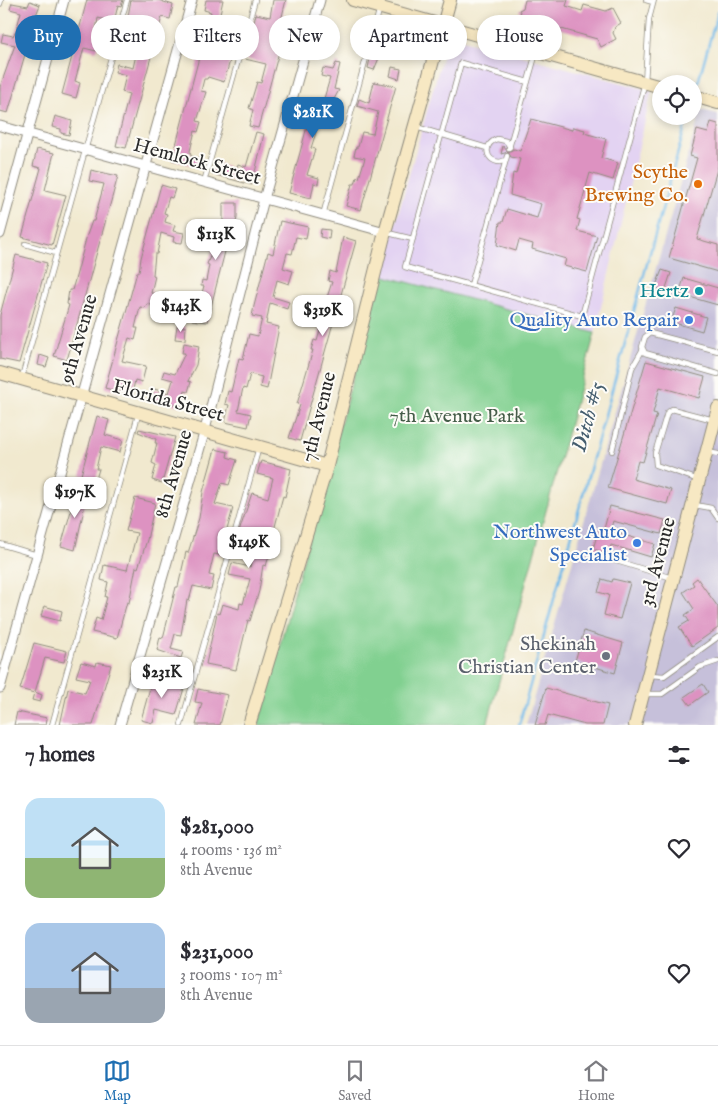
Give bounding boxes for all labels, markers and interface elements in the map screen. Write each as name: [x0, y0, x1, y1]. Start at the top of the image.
chip: Buy: [15, 15, 81, 60]
chip: Rent: [91, 15, 165, 60]
chip: Filters: [175, 15, 259, 60]
chip: New: [269, 15, 340, 60]
chip: Apartment: [350, 15, 467, 60]
chip: House: [477, 15, 562, 60]
map controls: [652, 75, 702, 125]
button: locate: [652, 75, 702, 125]
pin: $281K: [278, 96, 348, 139]
text: $281K: [293, 103, 333, 123]
street label: Hemlock Street: [130, 133, 264, 191]
place label: Scythe Brewing Co.: [585, 160, 688, 208]
marker: Scythe Brewing Co.: [692, 178, 704, 190]
pin: $113K: [181, 218, 251, 261]
text: $113K: [197, 225, 235, 245]
place label: Hertz: [639, 279, 689, 304]
marker: Hertz: [693, 285, 705, 297]
pin: $143K: [146, 290, 216, 333]
street label: 9th Avenue: [54, 291, 104, 387]
pin: $319K: [288, 294, 358, 337]
text: $143K: [161, 297, 201, 317]
text: $319K: [303, 301, 343, 321]
place label: Quality Auto Repair: [509, 308, 680, 333]
marker: Quality Auto Repair: [683, 314, 695, 326]
street label: 7th Avenue: [296, 369, 342, 465]
street label: Florida Street: [109, 374, 227, 428]
water label: Ditch #5: [566, 378, 612, 455]
park label: 7th Avenue Park: [390, 404, 525, 429]
street label: 8th Avenue: [149, 427, 199, 521]
pin: $197K: [40, 476, 110, 519]
text: $197K: [55, 483, 95, 503]
street label: 3rd Avenue: [634, 515, 682, 609]
place label: Northwest Auto Specialist: [493, 520, 627, 568]
pin: $149K: [214, 526, 284, 569]
text: $149K: [228, 533, 270, 553]
marker: Northwest Auto Specialist: [631, 537, 643, 549]
place label: Shekinah Christian Center: [458, 632, 597, 680]
marker: Shekinah Christian Center: [600, 650, 612, 662]
pin: $231K: [127, 656, 197, 699]
text: $231K: [142, 663, 182, 683]
icon: filters: [665, 741, 693, 769]
text: 7 homes: [25, 742, 95, 769]
text: $281,000: [180, 814, 254, 841]
icon: home: [65, 818, 125, 878]
icon: heart: [665, 834, 693, 862]
text: 4 rooms · 136 m²: [180, 841, 282, 861]
text: 8th Avenue: [180, 861, 253, 881]
text: $231,000: [180, 939, 254, 966]
icon: home: [65, 943, 125, 1003]
icon: heart: [665, 959, 693, 987]
text: 3 rooms · 107 m²: [180, 966, 283, 986]
text: 8th Avenue: [180, 986, 253, 1006]
tab: Map: [103, 1057, 131, 1105]
tab: Saved: [338, 1057, 371, 1105]
tab: Home: [578, 1057, 615, 1105]

